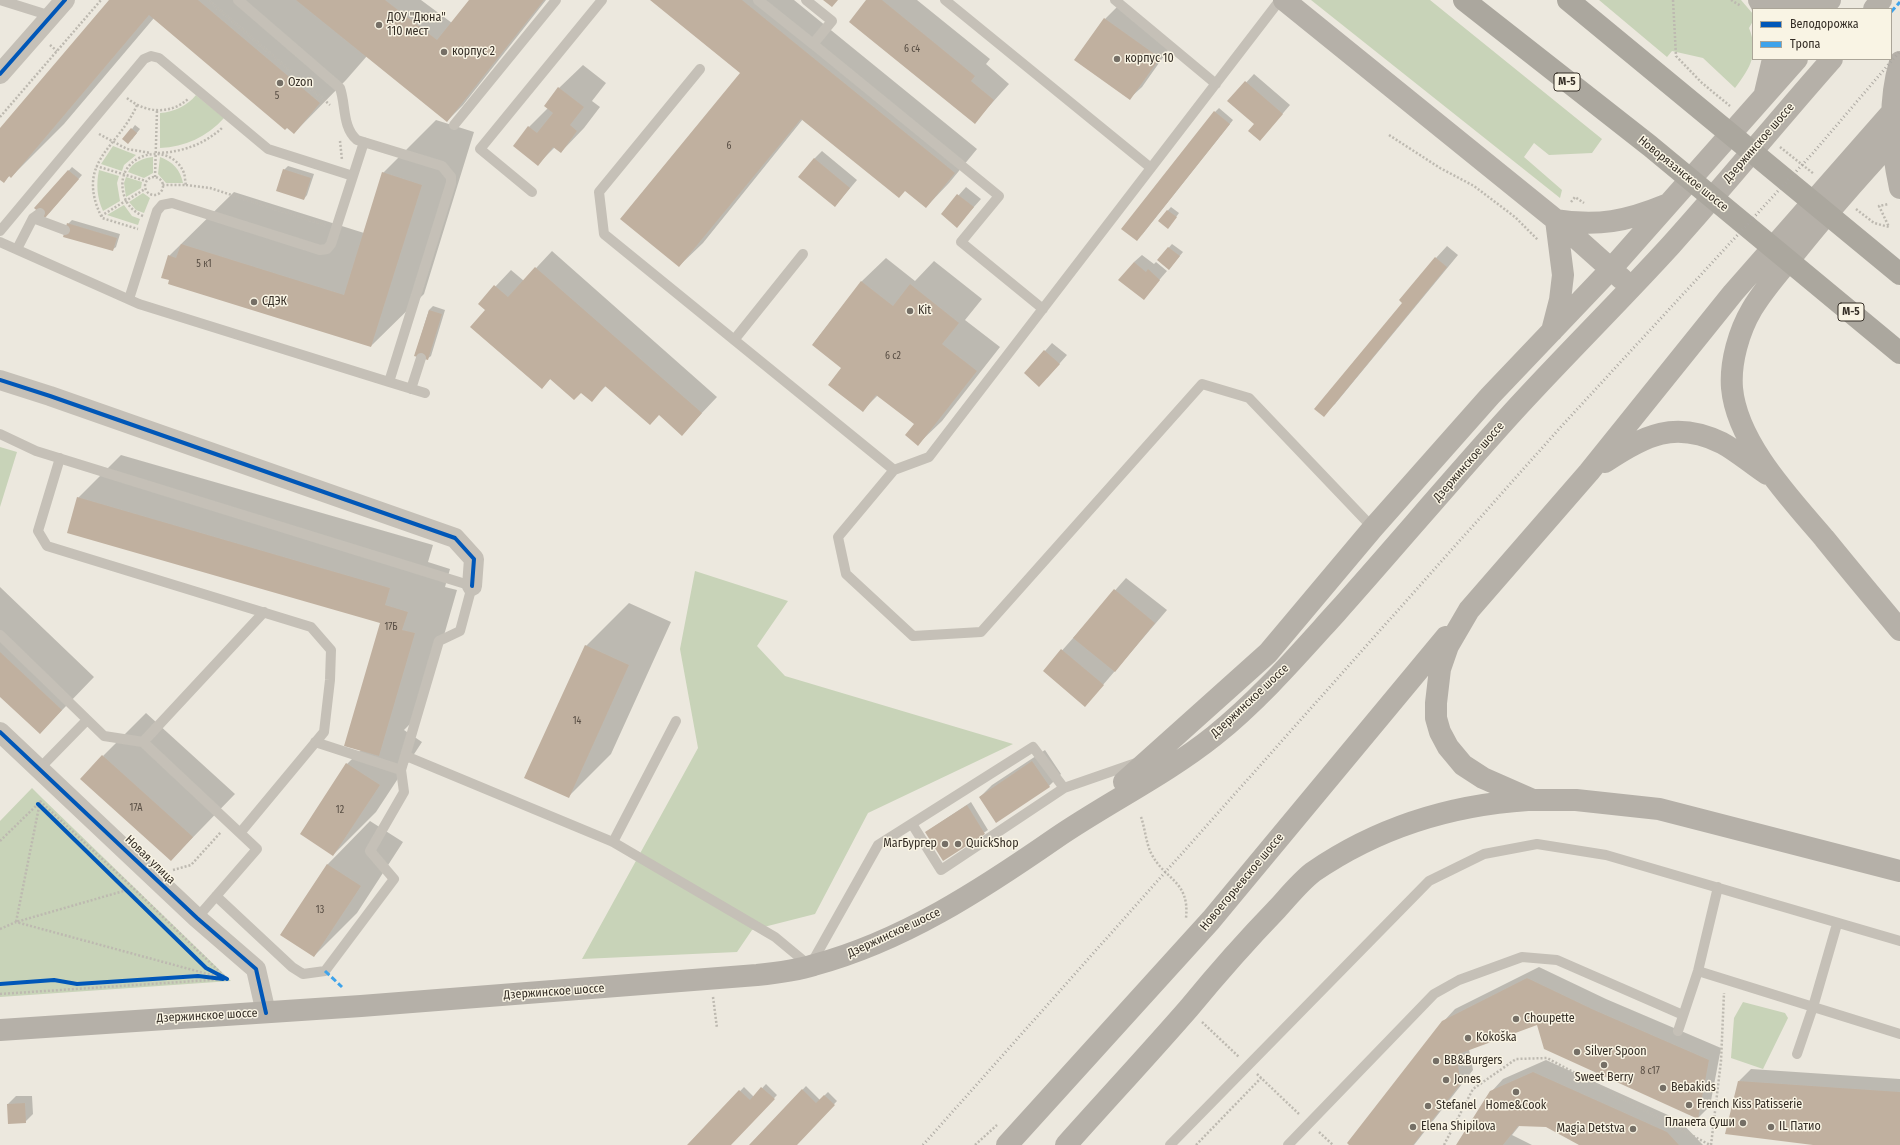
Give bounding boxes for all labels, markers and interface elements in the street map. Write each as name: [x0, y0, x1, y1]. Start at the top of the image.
legend: [1752, 8, 1892, 60]
place label: ДОУ "Дюна" 110 мест: [387, 11, 446, 39]
text: Велодорожка: [1790, 17, 1859, 31]
marker: ДОУ "Дюна" 110 мест: [374, 20, 384, 30]
text: Тропа: [1790, 37, 1821, 51]
house number: 6 с4: [904, 43, 920, 55]
place label: корпус 2: [452, 45, 495, 59]
marker: корпус 2: [439, 47, 449, 57]
place label: корпус 10: [1125, 52, 1174, 66]
marker: корпус 10: [1112, 54, 1122, 64]
road number: М-5: [1554, 73, 1580, 91]
place label: Ozon: [288, 76, 313, 90]
marker: Ozon: [275, 78, 285, 88]
house number: 5: [275, 90, 279, 102]
street label: Дзержинское шоссе: [1720, 100, 1798, 186]
street label: Новорязанское шоссе: [1635, 133, 1731, 215]
house number: 6: [727, 140, 731, 152]
house number: 5 к1: [196, 258, 212, 270]
place label: СДЭК: [262, 295, 287, 309]
marker: СДЭК: [249, 297, 259, 307]
road number: М-5: [1838, 303, 1864, 321]
place label: Kit: [918, 304, 931, 318]
marker: Kit: [905, 306, 915, 316]
house number: 6 с2: [885, 350, 901, 362]
street label: Дзержинское шоссе: [1430, 419, 1508, 505]
house number: 17Б: [384, 621, 398, 633]
street label: Дзержинское шоссе: [1208, 661, 1292, 741]
house number: 14: [573, 715, 581, 727]
house number: 17А: [130, 802, 142, 814]
house number: 12: [336, 804, 344, 816]
street label: Новоегорьевское шоссе: [1197, 830, 1287, 934]
street label: Новая улица: [122, 833, 178, 887]
place label: МагБургер: [883, 837, 937, 851]
place label: QuickShop: [966, 837, 1019, 851]
marker: МагБургер: [940, 839, 950, 849]
marker: QuickShop: [953, 839, 963, 849]
house number: 13: [316, 904, 324, 916]
street label: Дзержинское шоссе: [845, 905, 943, 961]
street label: Дзержинское шоссе: [503, 981, 605, 1003]
street label: Дзержинское шоссе: [156, 1006, 258, 1026]
place label: Choupette: [1524, 1012, 1575, 1026]
marker: Choupette: [1511, 1014, 1521, 1024]
place label: Kokoška: [1476, 1031, 1517, 1045]
marker: Kokoška: [1463, 1033, 1473, 1043]
place label: Silver Spoon: [1585, 1045, 1647, 1059]
marker: Silver Spoon: [1572, 1047, 1582, 1057]
place label: BB&Burgers: [1444, 1054, 1502, 1068]
marker: BB&Burgers: [1431, 1056, 1441, 1066]
marker: Sweet Berry: [1599, 1060, 1609, 1070]
house number: 8 с17: [1640, 1065, 1660, 1077]
place label: Sweet Berry: [1575, 1071, 1633, 1085]
place label: Jones: [1454, 1073, 1481, 1087]
marker: Jones: [1441, 1075, 1451, 1085]
place label: Bebakids: [1671, 1081, 1716, 1095]
marker: Bebakids: [1658, 1083, 1668, 1093]
marker: Home&Cook: [1511, 1087, 1521, 1097]
place label: French Kiss Patisserie: [1697, 1098, 1802, 1112]
place label: Stefanel: [1436, 1099, 1476, 1113]
place label: Home&Cook: [1486, 1099, 1546, 1113]
marker: French Kiss Patisserie: [1684, 1100, 1694, 1110]
marker: Stefanel: [1423, 1101, 1433, 1111]
place label: Планета Суши: [1665, 1116, 1735, 1130]
marker: Планета Суши: [1738, 1118, 1748, 1128]
place label: Elena Shipilova: [1421, 1120, 1496, 1134]
place label: IL Патио: [1779, 1120, 1821, 1134]
marker: Elena Shipilova: [1408, 1122, 1418, 1132]
place label: Magia Detstva: [1556, 1122, 1625, 1136]
marker: IL Патио: [1766, 1122, 1776, 1132]
marker: Magia Detstva: [1628, 1124, 1638, 1134]

